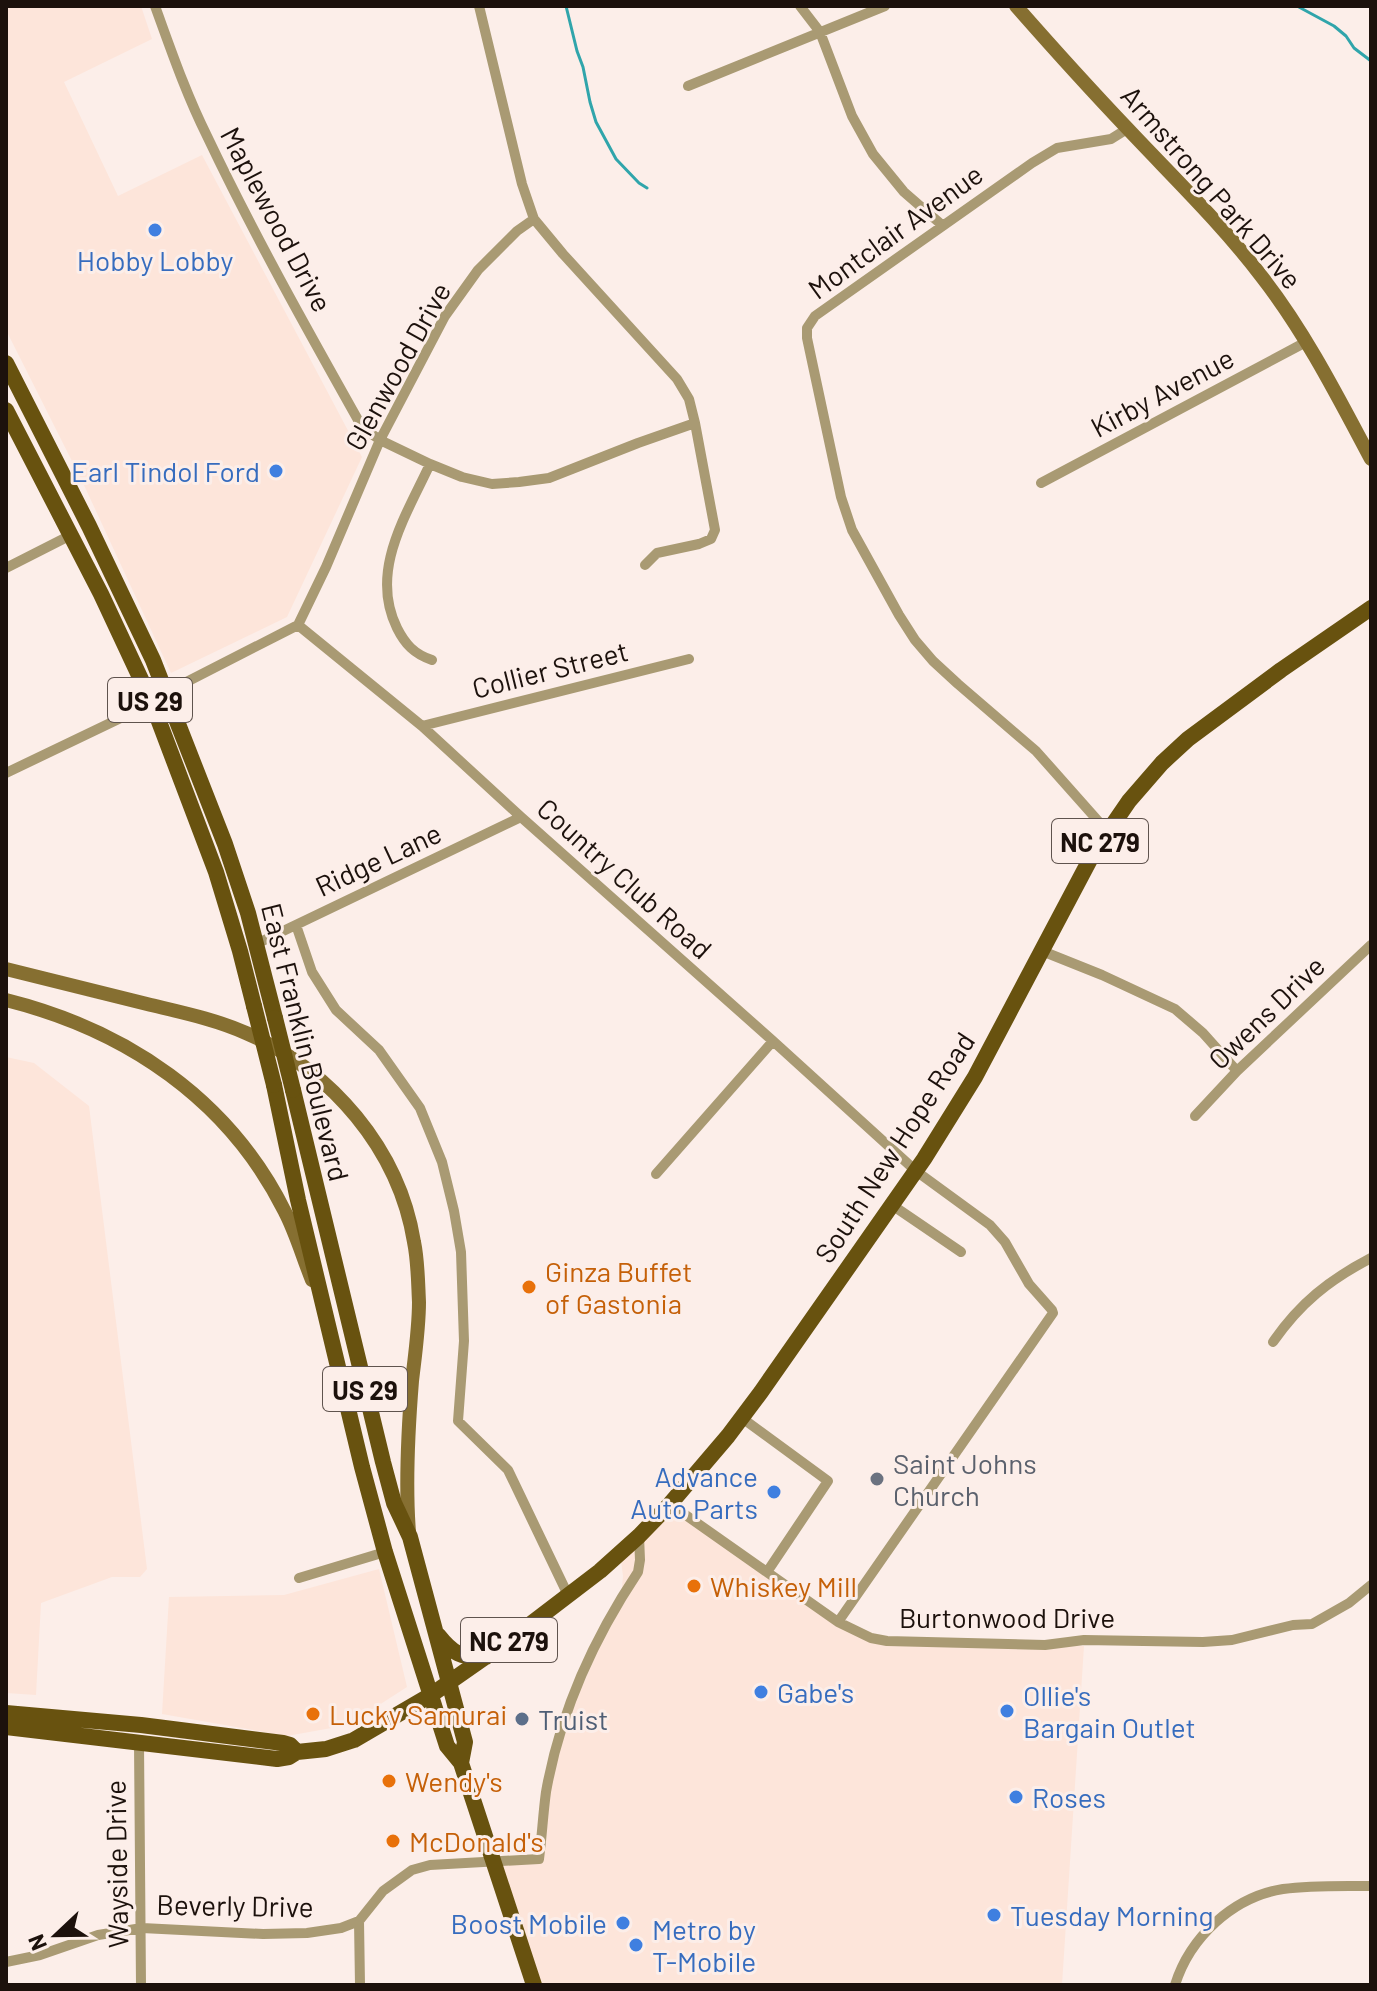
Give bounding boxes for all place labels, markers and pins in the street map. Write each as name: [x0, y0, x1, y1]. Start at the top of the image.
marker: Hobby Lobby: [146, 221, 164, 239]
place label: Hobby Lobby: [77, 243, 233, 277]
place label: Earl Tindol Ford: [71, 454, 260, 488]
marker: Earl Tindol Ford: [267, 462, 285, 480]
place label: Ginza Buffet of Gastonia: [545, 1254, 692, 1320]
marker: Ginza Buffet of Gastonia: [520, 1278, 538, 1296]
place label: Saint Johns Church: [893, 1446, 1037, 1512]
place label: Advance Auto Parts: [630, 1459, 758, 1525]
marker: Saint Johns Church: [868, 1470, 886, 1488]
marker: Advance Auto Parts: [765, 1483, 783, 1501]
place label: Whiskey Mill: [710, 1569, 857, 1603]
marker: Whiskey Mill: [685, 1577, 703, 1595]
place label: Gabe's: [777, 1675, 854, 1709]
place label: Ollie's Bargain Outlet: [1023, 1678, 1196, 1744]
marker: Gabe's: [752, 1683, 770, 1701]
place label: Lucky Samurai: [329, 1697, 507, 1731]
place label: Truist: [538, 1702, 608, 1736]
marker: Ollie's Bargain Outlet: [998, 1702, 1016, 1720]
marker: Lucky Samurai: [304, 1705, 322, 1723]
marker: Truist: [513, 1710, 531, 1728]
place label: Wendy's: [405, 1764, 503, 1798]
marker: Wendy's: [380, 1772, 398, 1790]
place label: Roses: [1032, 1780, 1106, 1814]
marker: Roses: [1007, 1788, 1025, 1806]
place label: McDonald's: [409, 1824, 544, 1858]
marker: McDonald's: [384, 1832, 402, 1850]
place label: Tuesday Morning: [1010, 1898, 1214, 1932]
place label: Boost Mobile: [451, 1906, 607, 1940]
marker: Tuesday Morning: [985, 1906, 1003, 1924]
place label: Metro by T-Mobile: [652, 1912, 756, 1978]
marker: Boost Mobile: [614, 1914, 632, 1932]
marker: Metro by T-Mobile: [627, 1936, 645, 1954]

